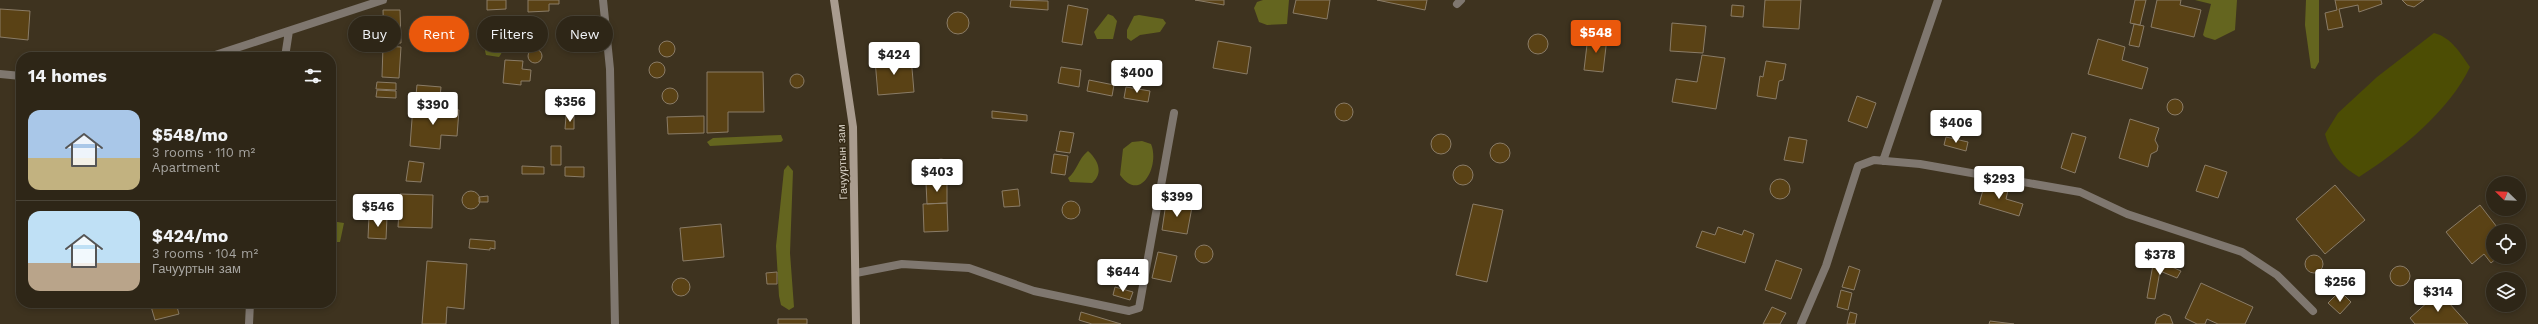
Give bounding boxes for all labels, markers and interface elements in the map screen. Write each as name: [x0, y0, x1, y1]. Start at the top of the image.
chip: Buy: [348, 16, 401, 52]
chip: Rent: [409, 16, 469, 52]
chip: Filters: [477, 16, 548, 52]
chip: New: [556, 16, 613, 52]
pin: $548: [1572, 20, 1620, 54]
text: $548: [1580, 25, 1612, 40]
pin: $424: [870, 42, 918, 76]
text: $424: [878, 47, 910, 62]
pin: $400: [1113, 60, 1161, 94]
icon: filters: [302, 65, 324, 87]
text: $400: [1120, 65, 1154, 80]
text: 14 homes: [28, 66, 107, 86]
pin: $356: [546, 89, 594, 123]
pin: $390: [409, 92, 457, 126]
text: $356: [554, 94, 586, 109]
text: $390: [417, 97, 449, 112]
pin: $406: [1932, 110, 1980, 144]
text: $406: [1939, 115, 1973, 130]
street label: Гачууртын зам: [835, 124, 850, 200]
text: $548/mo: [152, 125, 228, 145]
icon: home: [60, 126, 108, 174]
text: 3 rooms · 110 m²: [152, 145, 255, 160]
pin: $403: [913, 159, 961, 193]
text: Apartment: [152, 160, 220, 175]
text: $403: [921, 164, 953, 179]
pin: $293: [1975, 166, 2023, 200]
text: $293: [1983, 171, 2015, 186]
north arrow: [2486, 176, 2526, 216]
map controls: [2486, 176, 2526, 312]
pin: $399: [1153, 184, 1201, 218]
text: $399: [1161, 189, 1193, 204]
pin: $546: [354, 194, 402, 228]
text: $546: [362, 199, 394, 214]
button: locate: [2486, 224, 2526, 264]
text: $424/mo: [152, 226, 228, 246]
icon: home: [60, 227, 108, 275]
pin: $378: [2136, 242, 2184, 276]
text: 3 rooms · 104 m²: [152, 246, 258, 261]
text: $378: [2144, 247, 2176, 262]
pin: $644: [1099, 259, 1147, 293]
text: Гачууртын зам: [152, 261, 241, 276]
text: $644: [1106, 264, 1140, 279]
pin: $256: [2316, 269, 2364, 303]
button: layers: [2486, 272, 2526, 312]
text: $256: [2324, 274, 2356, 289]
pin: $314: [2414, 279, 2462, 313]
text: $314: [2423, 284, 2453, 299]

